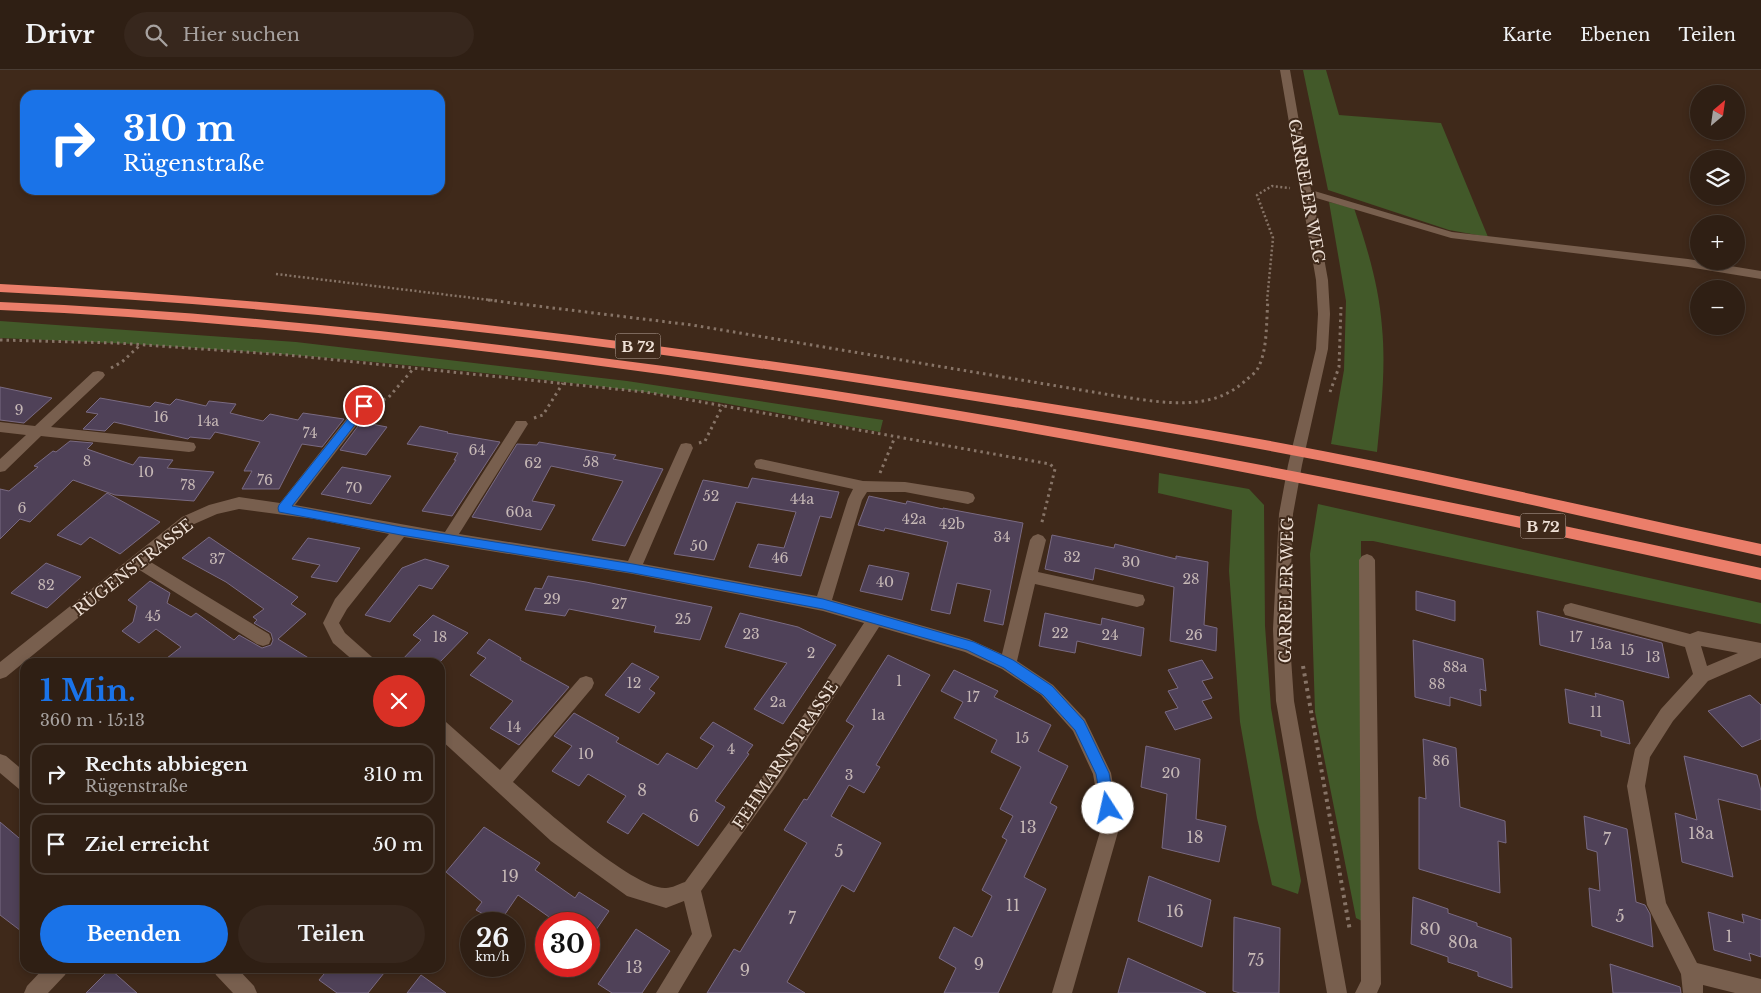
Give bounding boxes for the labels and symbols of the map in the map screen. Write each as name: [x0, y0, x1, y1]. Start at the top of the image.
north arrow: [1690, 85, 1745, 140]
street label: GARRELER WEG: [1284, 117, 1330, 265]
road number: B 72: [616, 334, 660, 358]
pin: [343, 385, 385, 427]
house number: 9: [14, 401, 24, 419]
house number: 16: [153, 408, 169, 426]
house number: 14a: [197, 412, 219, 430]
house number: 74: [303, 424, 317, 442]
house number: 64: [468, 441, 486, 459]
house number: 8: [83, 452, 91, 470]
house number: 58: [583, 453, 599, 471]
house number: 62: [524, 454, 542, 472]
house number: 10: [138, 463, 154, 481]
house number: 76: [257, 471, 273, 489]
house number: 78: [180, 476, 196, 494]
house number: 70: [345, 479, 363, 497]
house number: 52: [703, 487, 719, 505]
house number: 44a: [790, 490, 814, 508]
house number: 6: [17, 499, 27, 517]
house number: 60a: [506, 503, 533, 521]
house number: 42a: [902, 510, 927, 528]
street label: RÜGENSTRASSE: [69, 514, 197, 620]
road number: B 72: [1520, 514, 1566, 538]
house number: 42b: [939, 515, 965, 533]
street label: GARRELER WEG: [1275, 516, 1297, 663]
house number: 34: [994, 528, 1010, 546]
house number: 50: [690, 537, 708, 555]
house number: 32: [1063, 548, 1081, 566]
house number: 46: [771, 549, 789, 567]
house number: 37: [209, 550, 226, 568]
house number: 30: [1122, 553, 1140, 571]
house number: 28: [1182, 570, 1200, 588]
house number: 40: [876, 573, 894, 591]
house number: 82: [37, 576, 55, 594]
house number: 29: [543, 590, 561, 608]
house number: 27: [611, 595, 628, 613]
house number: 45: [145, 607, 161, 625]
house number: 25: [675, 610, 691, 628]
house number: 22: [1051, 624, 1069, 642]
house number: 23: [742, 625, 760, 643]
house number: 24: [1102, 626, 1118, 644]
house number: 26: [1185, 626, 1203, 644]
house number: 18: [433, 628, 447, 646]
house number: 17: [1569, 628, 1584, 646]
house number: 15a: [1590, 635, 1612, 653]
house number: 15: [1620, 641, 1634, 659]
house number: 2: [807, 644, 815, 662]
house number: 13: [1646, 648, 1660, 666]
house number: 88a: [1443, 658, 1468, 676]
house number: 1: [896, 672, 902, 690]
house number: 12: [627, 674, 641, 692]
house number: 88: [1429, 675, 1445, 693]
street label: FEHMARNSTRASSE: [728, 677, 842, 833]
house number: 17: [966, 688, 981, 706]
house number: 2a: [770, 693, 786, 711]
house number: 11: [1590, 703, 1602, 721]
house number: 1a: [871, 706, 885, 724]
house number: 14: [507, 718, 521, 736]
house number: 15: [1015, 729, 1029, 747]
house number: 4: [727, 740, 735, 758]
house number: 10: [578, 745, 594, 763]
house number: 86: [1432, 752, 1450, 770]
house number: 20: [1162, 764, 1180, 782]
house number: 3: [845, 766, 853, 784]
house number: 8: [637, 780, 647, 800]
position arrow: [1081, 781, 1133, 833]
house number: 6: [689, 806, 699, 826]
house number: 13: [1020, 817, 1037, 837]
house number: 18a: [1688, 823, 1714, 843]
house number: 18: [1187, 827, 1203, 847]
house number: 7: [1603, 829, 1612, 849]
house number: 5: [834, 841, 844, 861]
house number: 19: [501, 866, 519, 886]
house number: 11: [1006, 895, 1020, 915]
house number: 16: [1166, 901, 1184, 921]
house number: 5: [1615, 906, 1625, 926]
house number: 7: [788, 908, 797, 928]
speed limit sign: 30: [535, 912, 600, 977]
house number: 80: [1419, 919, 1441, 939]
house number: 1: [1725, 926, 1733, 946]
house number: 80a: [1448, 932, 1478, 952]
house number: 75: [1248, 950, 1264, 970]
house number: 9: [974, 954, 984, 974]
house number: 13: [626, 957, 643, 977]
house number: 9: [740, 960, 750, 980]

